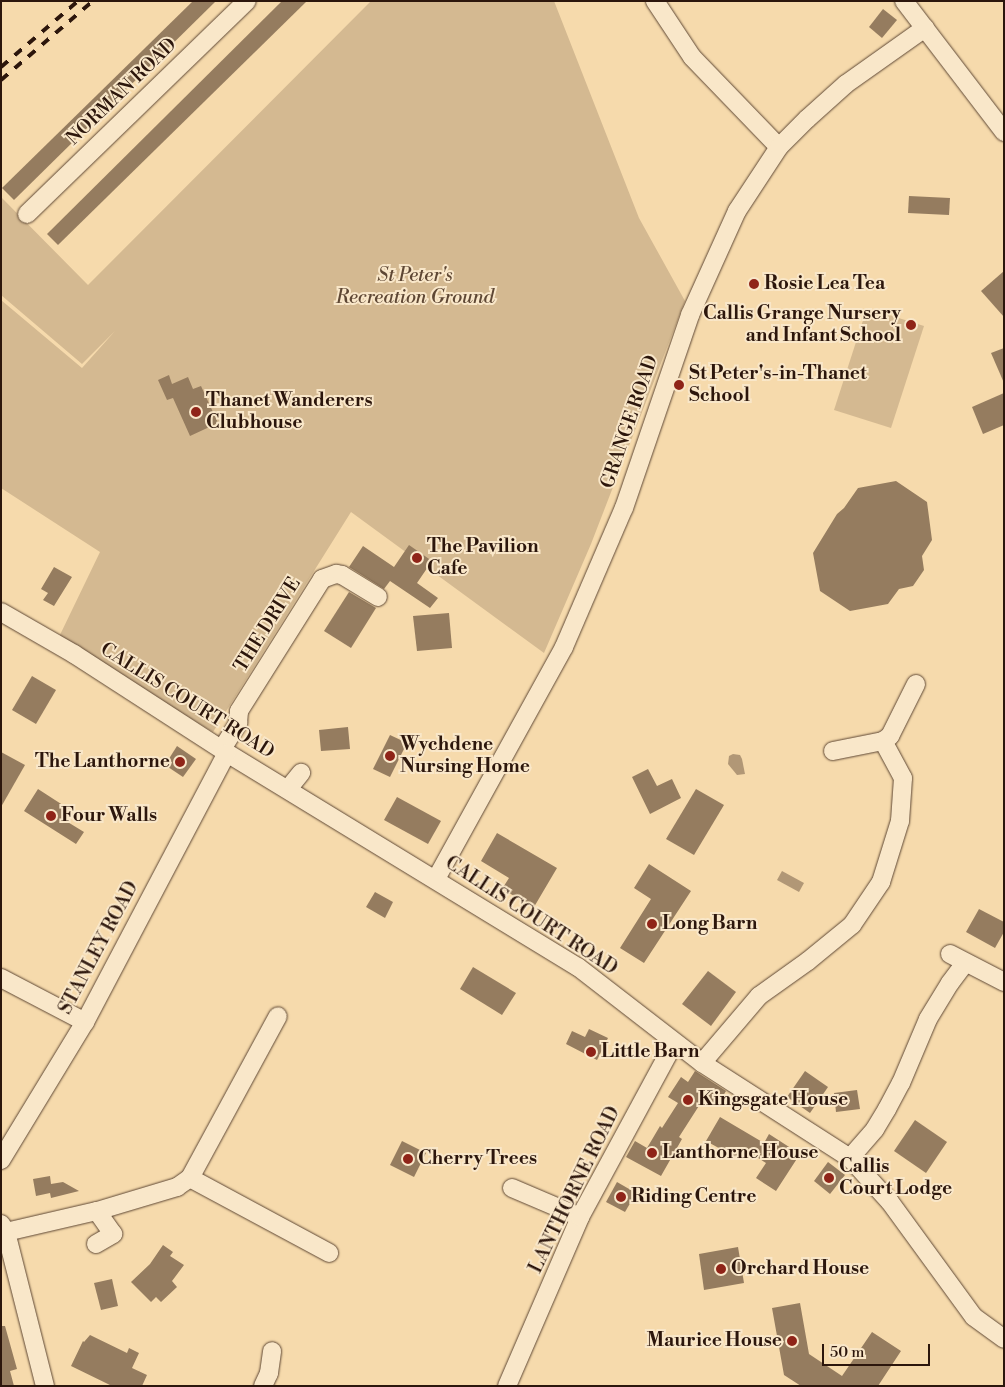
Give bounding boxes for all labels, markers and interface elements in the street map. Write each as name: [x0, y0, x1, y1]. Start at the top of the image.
street label: NORMAN ROAD: [62, 34, 182, 150]
park label: St Peter's Recreation Ground: [336, 265, 494, 309]
place label: Rosie Lea Tea: [764, 273, 885, 295]
marker: Rosie Lea Tea: [748, 278, 760, 290]
place label: Callis Grange Nursery and Infant School: [703, 303, 901, 347]
marker: Callis Grange Nursery and Infant School: [905, 319, 917, 331]
street label: GRANGE ROAD: [597, 352, 663, 492]
place label: St Peter's-in-Thanet School: [689, 363, 867, 407]
marker: St Peter's-in-Thanet School: [673, 379, 685, 391]
place label: Thanet Wanderers Clubhouse: [206, 390, 373, 434]
marker: Thanet Wanderers Clubhouse: [190, 406, 202, 418]
place label: The Pavilion Cafe: [427, 536, 539, 580]
marker: The Pavilion Cafe: [411, 552, 423, 564]
street label: THE DRIVE: [230, 573, 306, 677]
street label: CALLIS COURT ROAD: [96, 638, 278, 764]
place label: Wychdene Nursing Home: [400, 734, 530, 778]
marker: Wychdene Nursing Home: [384, 750, 396, 762]
place label: The Lanthorne: [35, 751, 170, 773]
marker: The Lanthorne: [174, 756, 186, 768]
place label: Four Walls: [61, 805, 157, 827]
marker: Four Walls: [45, 810, 57, 822]
street label: CALLIS COURT ROAD: [441, 852, 621, 980]
street label: STANLEY ROAD: [54, 878, 144, 1018]
place label: Long Barn: [662, 913, 757, 935]
marker: Long Barn: [646, 918, 658, 930]
place label: Little Barn: [601, 1041, 699, 1063]
marker: Little Barn: [585, 1046, 597, 1058]
place label: Kingsgate House: [698, 1089, 848, 1111]
marker: Kingsgate House: [682, 1094, 694, 1106]
street label: LANTHORNE ROAD: [525, 1103, 625, 1277]
place label: Lanthorne House: [662, 1142, 819, 1164]
marker: Lanthorne House: [646, 1147, 658, 1159]
place label: Cherry Trees: [418, 1148, 537, 1170]
marker: Cherry Trees: [402, 1153, 414, 1165]
place label: Callis Court Lodge: [839, 1156, 952, 1200]
marker: Callis Court Lodge: [823, 1172, 835, 1184]
place label: Riding Centre: [631, 1186, 756, 1208]
marker: Riding Centre: [615, 1191, 627, 1203]
place label: Orchard House: [731, 1258, 869, 1280]
marker: Orchard House: [715, 1263, 727, 1275]
place label: Maurice House: [646, 1330, 782, 1352]
scale bar: [825, 1334, 932, 1366]
marker: Maurice House: [786, 1335, 798, 1347]
text: 50 m: [830, 1343, 864, 1362]

